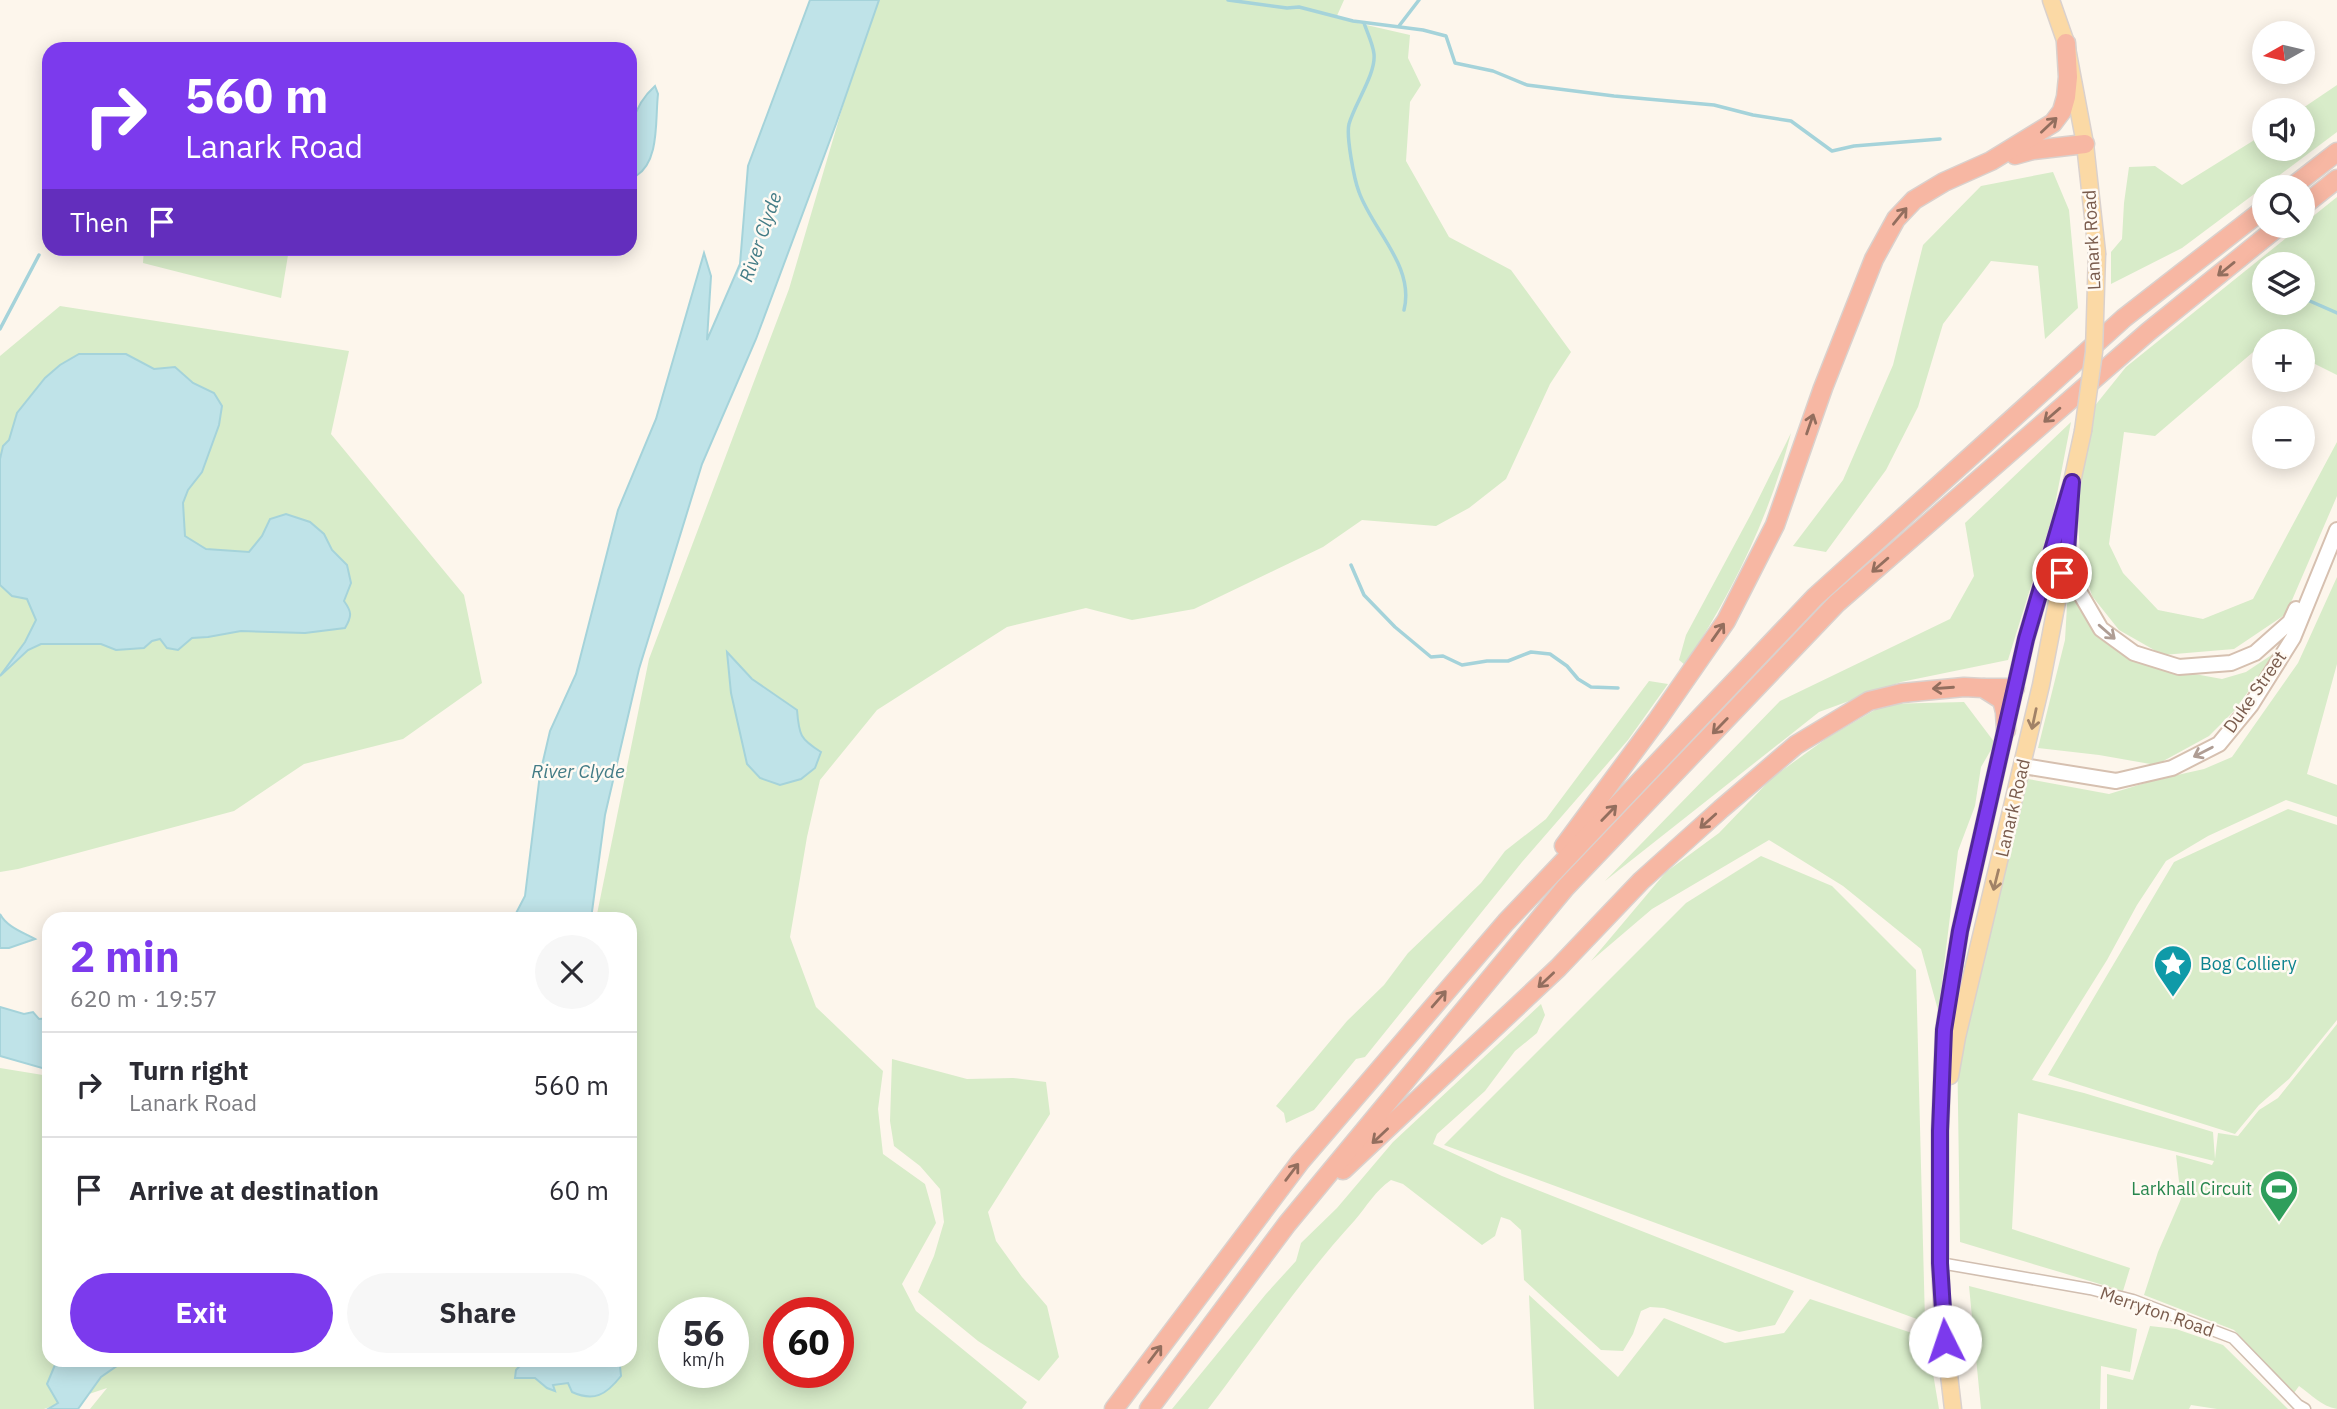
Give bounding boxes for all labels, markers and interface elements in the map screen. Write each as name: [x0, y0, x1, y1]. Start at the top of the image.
north arrow: [2252, 21, 2315, 84]
map controls: [2252, 21, 2315, 469]
text: 560 m: [185, 63, 329, 126]
icon: right: [70, 70, 161, 161]
button: sound: [2252, 98, 2315, 161]
one-way arrow: [2040, 117, 2058, 133]
text: Lanark Road: [185, 125, 363, 167]
button: search: [2252, 175, 2315, 238]
water label: River Clyde: [733, 189, 787, 285]
street label: Lanark Road: [2077, 189, 2106, 291]
icon: arrive: [143, 203, 181, 241]
text: Then: [70, 205, 129, 239]
one-way arrow: [1892, 208, 1908, 226]
button: layers: [2252, 252, 2315, 315]
one-way arrow: [2217, 261, 2235, 276]
button: +: [2252, 329, 2315, 392]
button: −: [2252, 406, 2315, 469]
one-way arrow: [2043, 407, 2061, 423]
one-way arrow: [1805, 414, 1817, 436]
pin: [2032, 543, 2092, 603]
icon: arrive: [2043, 554, 2081, 592]
one-way arrow: [1872, 557, 1890, 573]
one-way arrow: [1711, 623, 1725, 642]
one-way arrow: [2098, 624, 2116, 640]
street label: Duke Street: [2218, 646, 2291, 737]
one-way arrow: [1932, 682, 1955, 695]
one-way arrow: [2026, 707, 2040, 730]
one-way arrow: [1711, 717, 1728, 734]
one-way arrow: [2193, 746, 2214, 759]
street label: Lanark Road: [1990, 756, 2035, 859]
water label: River Clyde: [531, 759, 625, 783]
one-way arrow: [1600, 805, 1617, 822]
one-way arrow: [1700, 812, 1717, 829]
one-way arrow: [1989, 868, 2002, 891]
text: 2 min: [70, 929, 180, 984]
button: close: [535, 935, 609, 1009]
place icon: Bog Colliery: [2152, 943, 2194, 998]
place label: Bog Colliery: [2200, 952, 2297, 975]
one-way arrow: [1538, 971, 1555, 988]
text: 620 m · 19:57: [70, 983, 217, 1013]
one-way arrow: [1431, 991, 1447, 1009]
text: Turn right: [129, 1053, 248, 1087]
icon: right: [70, 1066, 108, 1104]
text: 560 m: [533, 1068, 609, 1102]
text: Lanark Road: [129, 1087, 257, 1117]
one-way arrow: [1372, 1127, 1389, 1144]
one-way arrow: [1284, 1164, 1299, 1182]
sports icon: Larkhall Circuit: [2258, 1168, 2300, 1223]
icon: arrive: [70, 1171, 108, 1209]
text: Arrive at destination: [129, 1173, 379, 1207]
text: 60 m: [549, 1173, 609, 1207]
place label: Larkhall Circuit: [2131, 1177, 2252, 1200]
button: Exit: [70, 1273, 333, 1353]
button: Share: [347, 1273, 609, 1353]
street label: Merryton Road: [2097, 1281, 2217, 1342]
speed limit sign: 60: [763, 1297, 854, 1388]
position arrow: [1908, 1304, 1982, 1378]
text: 56: [682, 1310, 725, 1356]
one-way arrow: [1147, 1345, 1162, 1364]
text: km/h: [682, 1348, 725, 1371]

